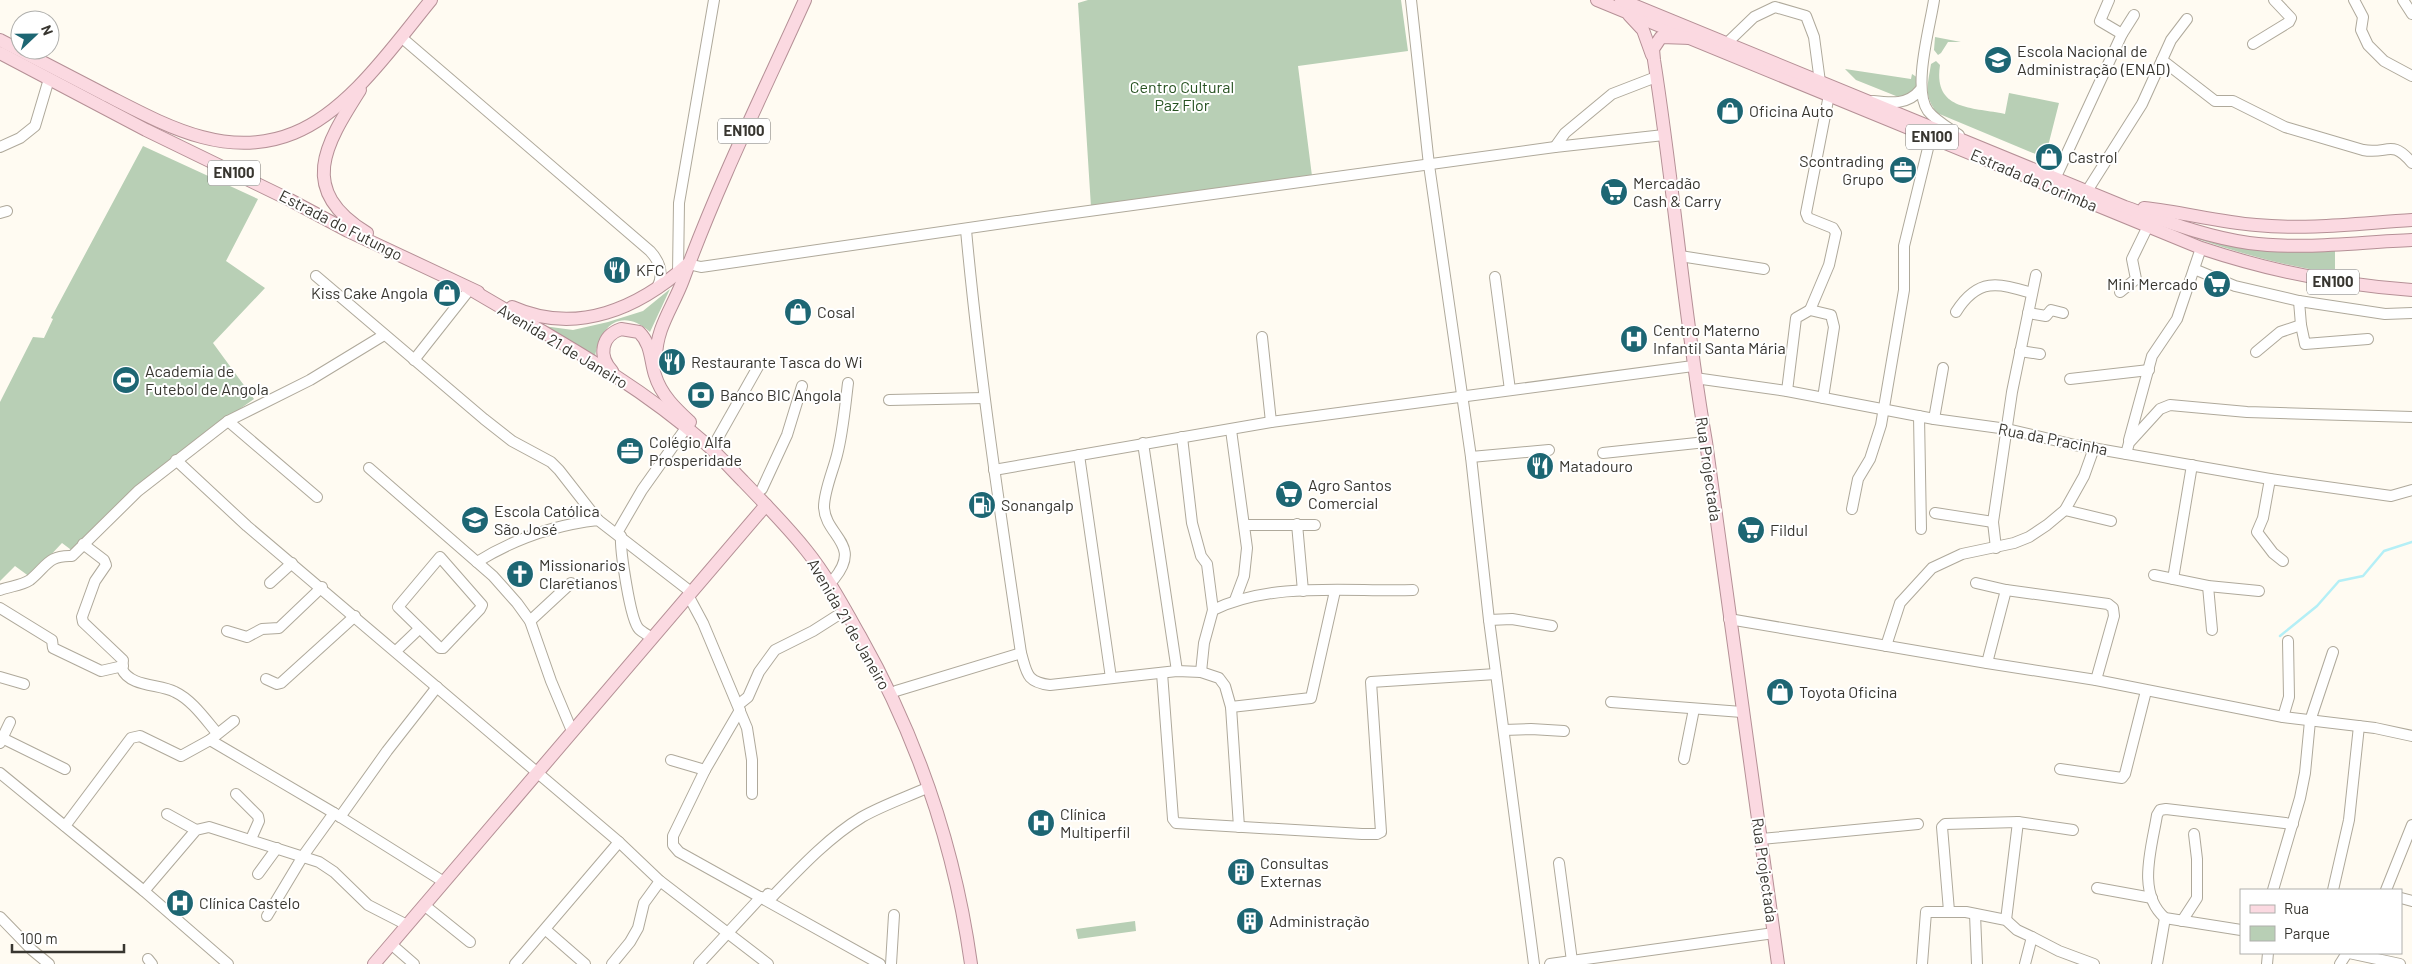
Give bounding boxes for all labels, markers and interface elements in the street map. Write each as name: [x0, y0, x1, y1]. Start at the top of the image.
north arrow: [10, 10, 60, 60]
text: N: [38, 22, 57, 37]
place label: Escola Nacional de Administração (ENAD): [2017, 41, 2170, 78]
school or university icon: Escola Nacional de Administração (ENAD): [1983, 45, 2013, 75]
park label: Centro Cultural Paz Flor: [1130, 77, 1234, 114]
shop icon: Oficina Auto: [1715, 96, 1745, 126]
place label: Oficina Auto: [1749, 101, 1834, 120]
road number: EN100: [718, 118, 770, 144]
road number: EN100: [1906, 124, 1958, 150]
shop icon: Castrol: [2034, 142, 2064, 172]
street label: Estrada da Corimba: [1968, 144, 2100, 215]
place label: Castrol: [2068, 147, 2117, 166]
place label: Scontrading Grupo: [1799, 151, 1884, 188]
office icon: Scontrading Grupo: [1888, 155, 1918, 185]
road number: EN100: [208, 160, 260, 186]
place label: Mercadão Cash & Carry: [1633, 173, 1722, 210]
supermarket icon: Mercadão Cash & Carry: [1599, 177, 1629, 207]
street label: Estrada do Futungo: [276, 185, 406, 264]
restaurant icon: KFC: [602, 255, 632, 285]
place label: KFC: [636, 260, 665, 279]
supermarket icon: Mini Mercado: [2202, 269, 2232, 299]
road number: EN100: [2307, 270, 2359, 294]
place label: Mini Mercado: [2107, 274, 2198, 293]
shop icon: Kiss Cake Angola: [432, 278, 462, 308]
place label: Kiss Cake Angola: [311, 283, 428, 302]
shop icon: Cosal: [783, 297, 813, 327]
street label: Avenida 21 de Janeiro: [495, 299, 632, 392]
place label: Cosal: [817, 302, 855, 321]
place label: Centro Materno Infantil Santa Mária: [1653, 320, 1786, 357]
hospital icon: Centro Materno Infantil Santa Mária: [1619, 324, 1649, 354]
restaurant icon: Restaurante Tasca do Wi: [657, 347, 687, 377]
place label: Restaurante Tasca do Wi: [691, 352, 863, 371]
place label: Academia de Futebol de Angola: [145, 361, 269, 398]
sports icon: Academia de Futebol de Angola: [111, 365, 141, 395]
bank icon: Banco BIC Angola: [686, 380, 716, 410]
place label: Banco BIC Angola: [720, 385, 841, 404]
street label: Rua Projectada: [1693, 415, 1726, 522]
street label: Rua da Pracinha: [1997, 419, 2109, 458]
place label: Colégio Alfa Prosperidade: [649, 432, 742, 469]
office icon: Colégio Alfa Prosperidade: [615, 436, 645, 466]
restaurant icon: Matadouro: [1525, 451, 1555, 481]
place label: Matadouro: [1559, 456, 1633, 475]
place label: Agro Santos Comercial: [1308, 475, 1392, 512]
supermarket icon: Agro Santos Comercial: [1274, 479, 1304, 509]
fuel station icon: Sonangalp: [967, 490, 997, 520]
place label: Sonangalp: [1001, 495, 1074, 514]
place label: Escola Católica São José: [494, 501, 600, 538]
school or university icon: Escola Católica São José: [460, 505, 490, 535]
supermarket icon: Fildul: [1736, 515, 1766, 545]
place label: Fildul: [1770, 520, 1808, 539]
place label: Missionarios Claretianos: [539, 555, 626, 592]
street label: Avenida 21 de Janeiro: [804, 555, 895, 693]
church icon: Missionarios Claretianos: [505, 559, 535, 589]
shop icon: Toyota Oficina: [1765, 677, 1795, 707]
place label: Toyota Oficina: [1799, 682, 1897, 701]
place label: Clínica Multiperfil: [1060, 804, 1130, 841]
hospital icon: Clínica Multiperfil: [1026, 808, 1056, 838]
street label: Rua Projectada: [1749, 816, 1782, 923]
place label: Consultas Externas: [1260, 853, 1329, 890]
building icon: Consultas Externas: [1226, 857, 1256, 887]
hospital icon: Clínica Castelo: [165, 888, 195, 918]
legend: [2240, 889, 2402, 954]
place label: Clínica Castelo: [199, 893, 300, 912]
text: Rua: [2284, 899, 2309, 917]
building icon: Administração: [1235, 906, 1265, 936]
place label: Administração: [1269, 911, 1370, 930]
scale bar: [12, 922, 125, 954]
text: Parque: [2284, 924, 2330, 942]
text: 100 m: [20, 929, 58, 947]

